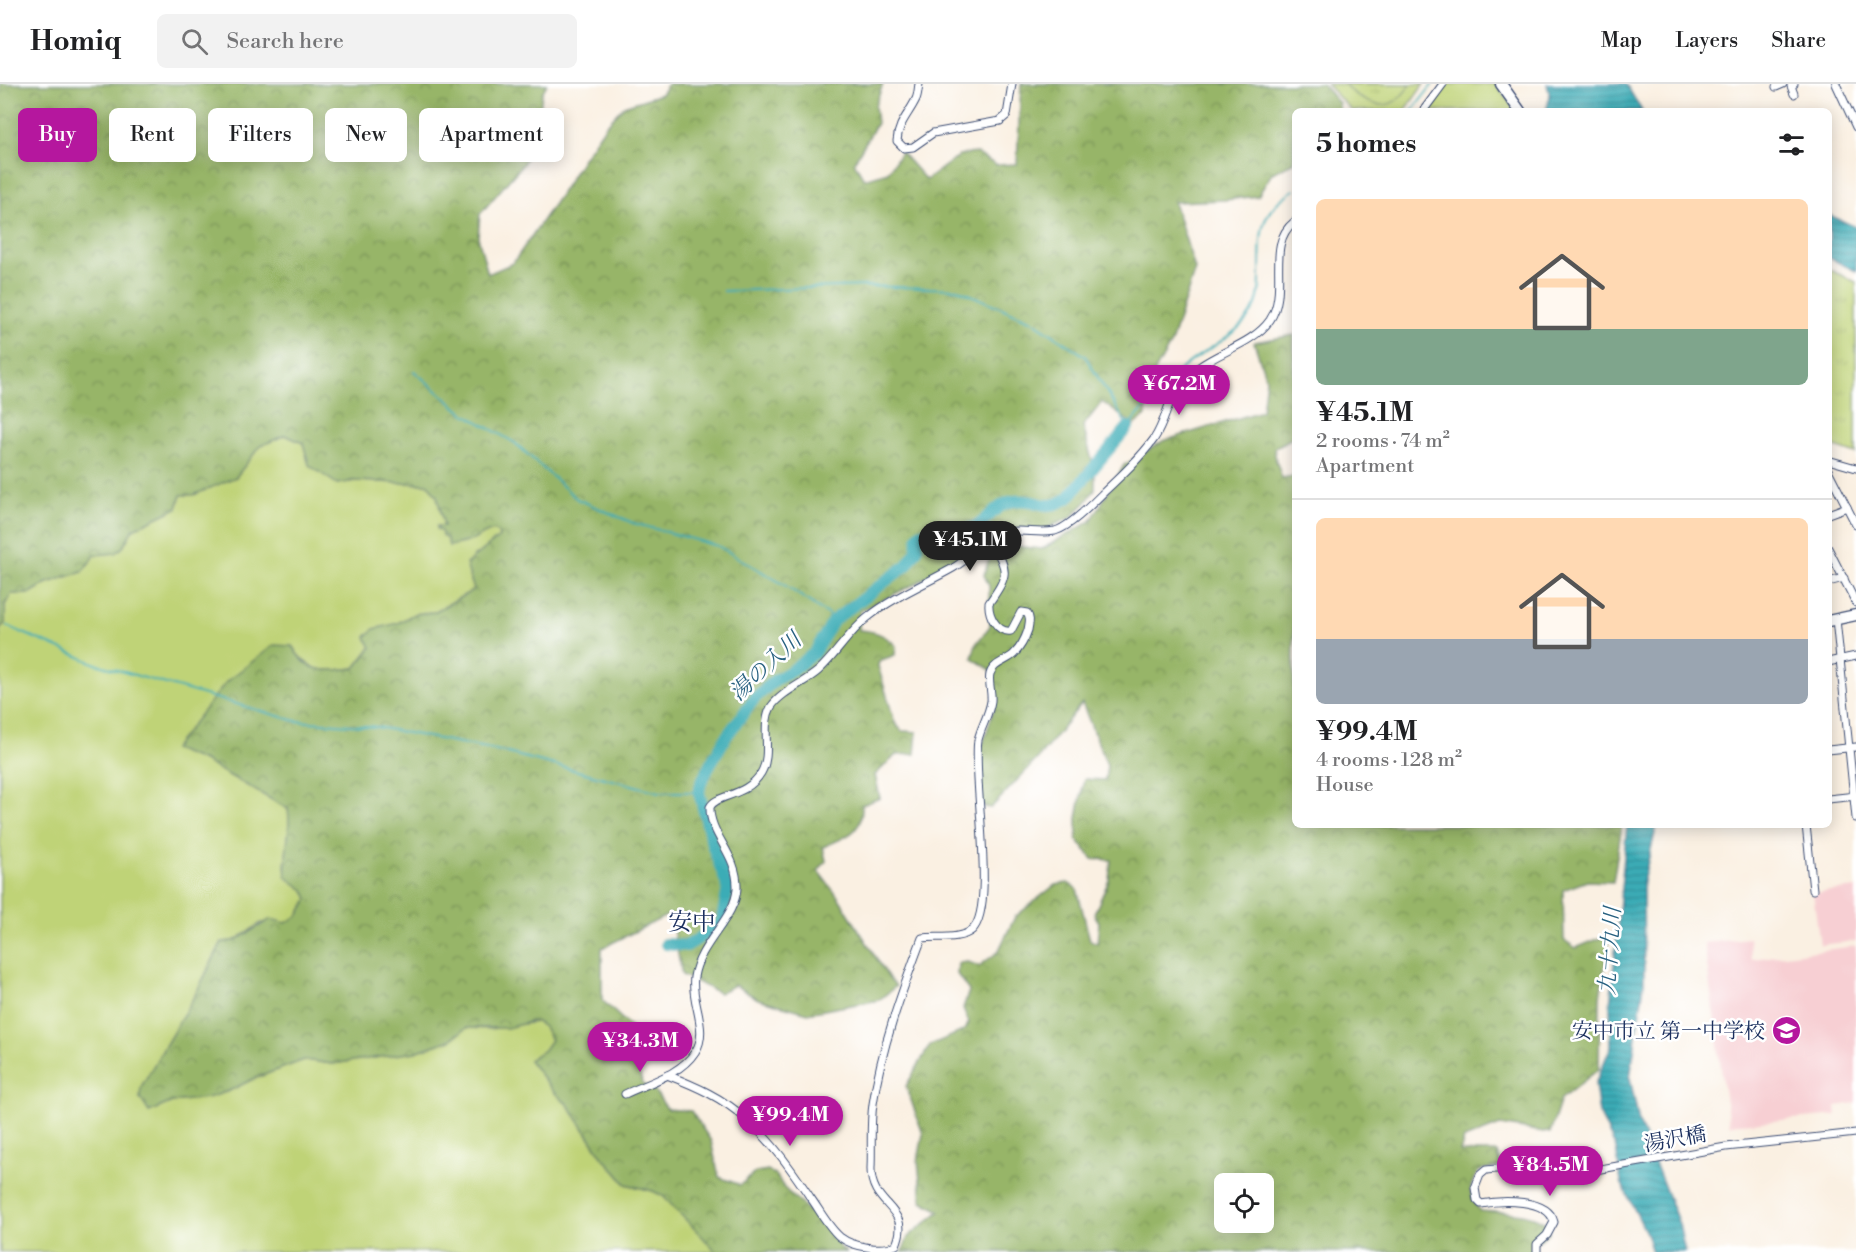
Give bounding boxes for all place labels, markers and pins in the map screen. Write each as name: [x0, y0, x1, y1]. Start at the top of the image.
pin: ¥67.2M: [1130, 365, 1228, 416]
pin: ¥45.1M: [921, 521, 1019, 572]
school or university icon: 安中市立 第一中学校: [1770, 1015, 1802, 1047]
place label: 安中市立 第一中学校: [1572, 1019, 1765, 1045]
pin: ¥34.3M: [591, 1022, 689, 1073]
pin: ¥99.4M: [741, 1096, 839, 1147]
pin: ¥84.5M: [1501, 1146, 1599, 1197]

